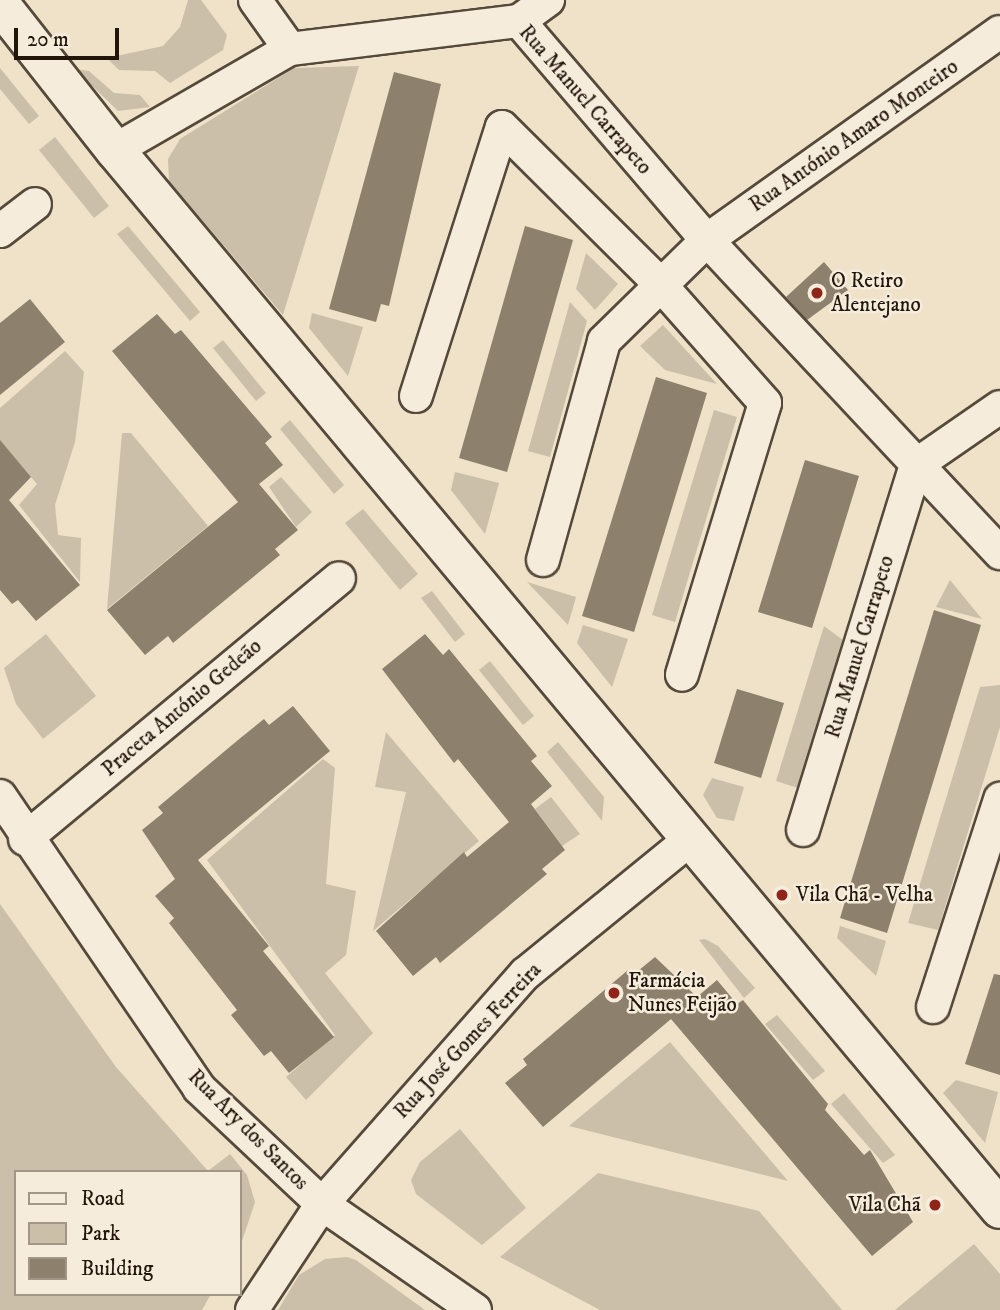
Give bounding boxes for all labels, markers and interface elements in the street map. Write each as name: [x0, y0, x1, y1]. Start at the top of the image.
scale bar: [18, 14, 122, 58]
street label: Rua Manuel Carrapeto: [513, 20, 657, 180]
text: 20 m: [27, 27, 69, 53]
street label: Rua António Amaro Monteiro: [745, 54, 963, 218]
place label: O Retiro Alentejano: [831, 268, 921, 318]
marker: O Retiro Alentejano: [809, 285, 825, 301]
street label: Rua Manuel Carrapeto: [820, 553, 900, 741]
street label: Praceta António Gedeão: [97, 634, 267, 782]
place label: Vila Chã - Velha: [796, 882, 933, 908]
marker: Vila Chã - Velha: [774, 887, 790, 903]
street label: Rua José Gomes Ferreira: [389, 958, 547, 1124]
place label: Farmácia Nunes Feijão: [628, 968, 737, 1018]
marker: Farmácia Nunes Feijão: [606, 985, 622, 1001]
street label: Rua Ary dos Santos: [182, 1064, 314, 1196]
legend: [14, 1170, 242, 1296]
text: Road: [81, 1186, 125, 1212]
place label: Vila Chã: [849, 1192, 921, 1218]
marker: Vila Chã: [927, 1197, 943, 1213]
text: Park: [81, 1221, 120, 1247]
text: Building: [81, 1256, 153, 1282]

